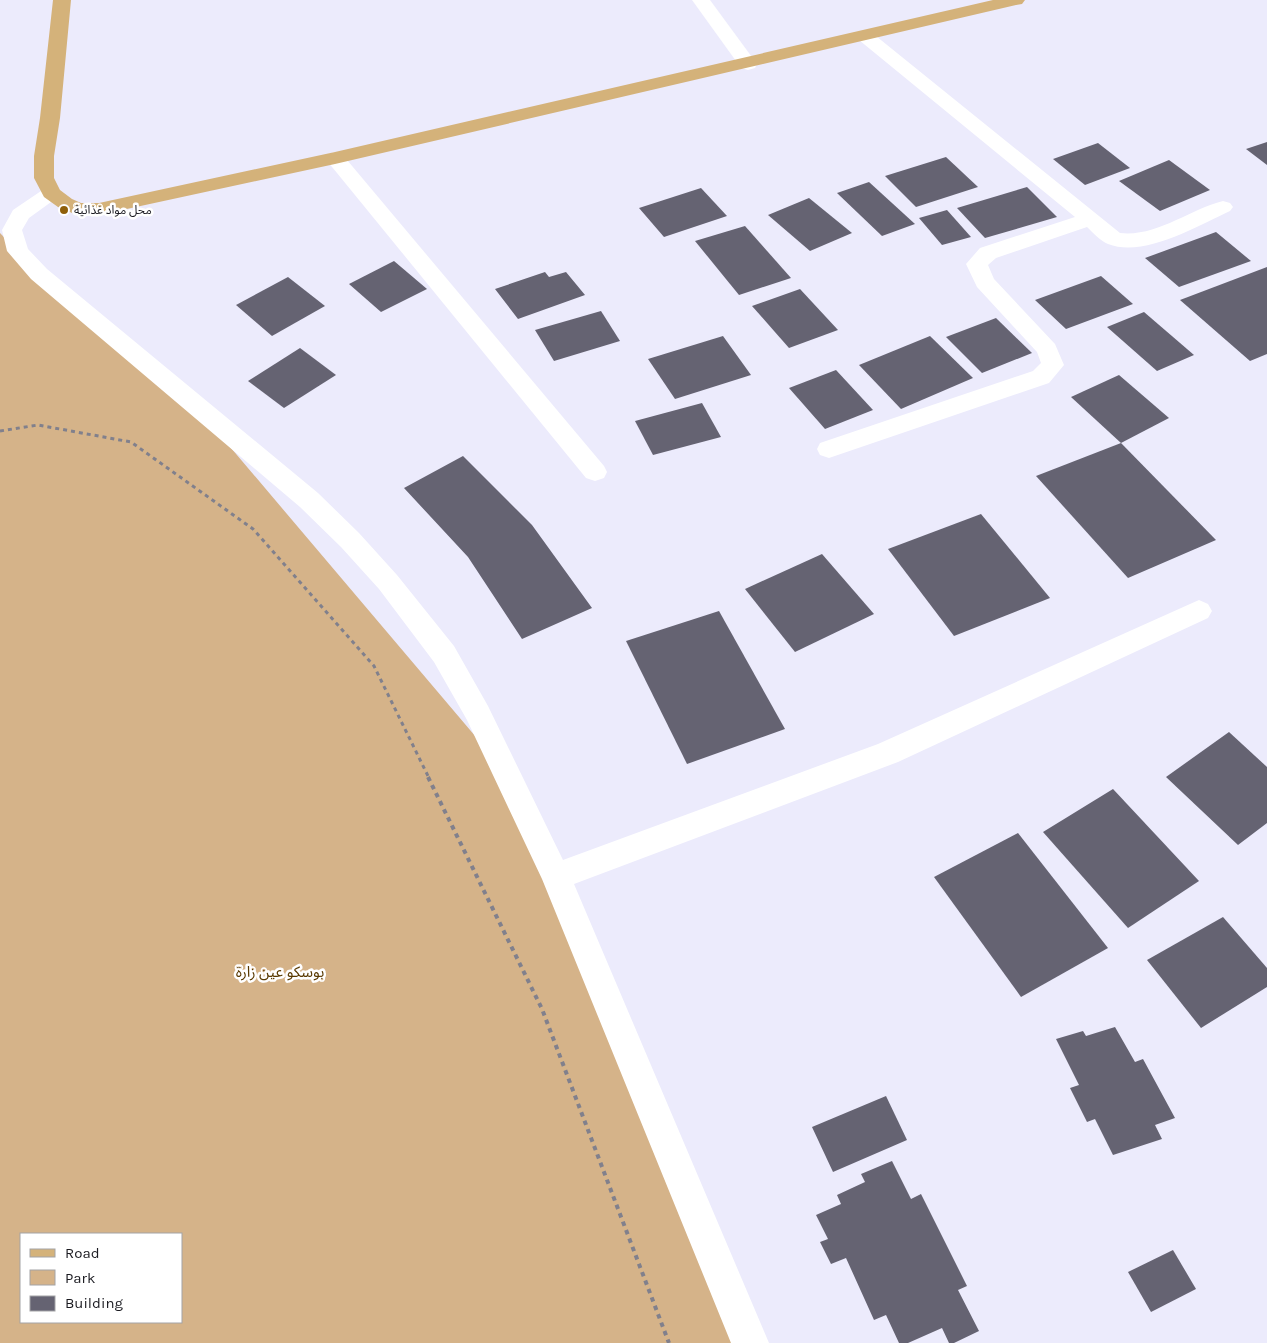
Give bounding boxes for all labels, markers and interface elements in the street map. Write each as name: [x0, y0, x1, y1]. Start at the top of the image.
place label: محل مواد غذائية: [74, 203, 152, 217]
marker: محل مواد غذائية: [58, 204, 70, 216]
park label: بوسكو عين زارة: [236, 963, 324, 981]
legend: [20, 1233, 182, 1323]
text: Road: [65, 1244, 100, 1262]
text: Park: [65, 1269, 95, 1287]
text: Building: [65, 1294, 123, 1312]

